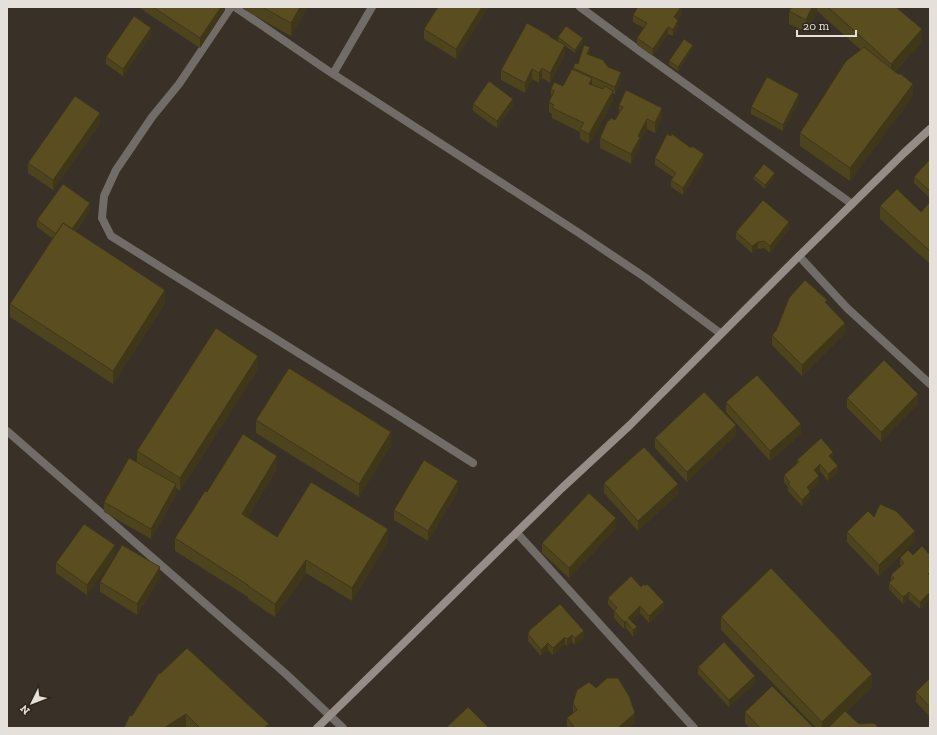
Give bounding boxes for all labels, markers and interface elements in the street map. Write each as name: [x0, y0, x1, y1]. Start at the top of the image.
scale bar: [797, 12, 856, 38]
text: 20 m: [803, 19, 830, 33]
north arrow: [12, 683, 52, 723]
text: N: [17, 702, 33, 717]

